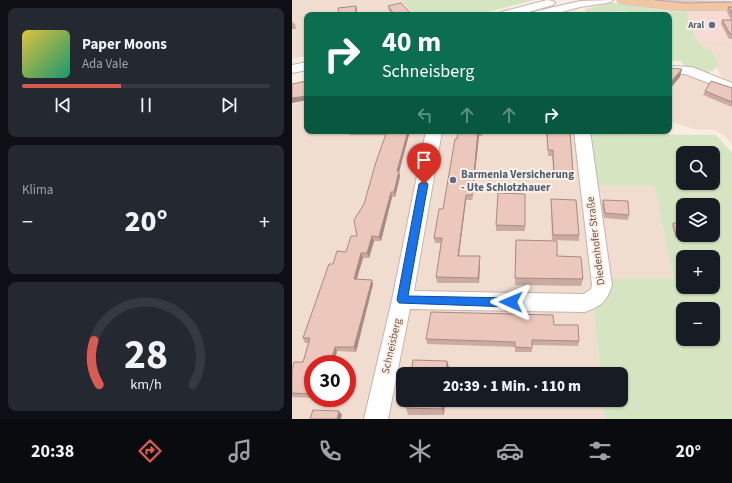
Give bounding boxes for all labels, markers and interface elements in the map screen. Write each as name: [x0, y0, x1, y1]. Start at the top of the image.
place label: Aral: [687, 19, 704, 32]
marker: Aral: [707, 20, 717, 30]
text: 40 m: [382, 22, 441, 62]
icon: right: [316, 28, 368, 80]
text: Paper Moons: [82, 34, 167, 55]
text: Ada Vale: [82, 55, 128, 73]
text: Schneisberg: [382, 59, 474, 84]
icon: previous: [52, 94, 74, 116]
icon: pause: [135, 94, 157, 116]
icon: next: [218, 94, 240, 116]
icon: left: [414, 104, 436, 126]
icon: ahead: [456, 104, 478, 126]
icon: ahead: [498, 104, 520, 126]
icon: right: [540, 104, 562, 126]
pin: [407, 143, 441, 184]
map controls: [676, 146, 720, 346]
button: search: [676, 146, 720, 190]
icon: arrive: [413, 149, 435, 171]
place label: Barmenia Versicherung - Ute Schlotzhauer: [461, 167, 574, 195]
marker: Barmenia Versicherung - Ute Schlotzhauer: [448, 175, 458, 185]
text: Klima: [22, 181, 53, 199]
street label: Diedenhofer Straße: [583, 195, 608, 286]
button: layers: [676, 198, 720, 242]
text: 20°: [124, 200, 168, 243]
text: −: [22, 206, 33, 238]
text: +: [259, 206, 270, 238]
button: +: [676, 250, 720, 294]
position arrow: [490, 281, 532, 323]
button: −: [676, 302, 720, 346]
street label: Schneisberg: [378, 316, 405, 375]
text: 28: [124, 324, 168, 384]
speed limit sign: 30: [304, 355, 356, 407]
text: km/h: [130, 373, 162, 394]
text: 20:39 · 1 Min. · 110 m: [443, 376, 581, 397]
icon: directions: [136, 437, 164, 465]
icon: music: [226, 437, 254, 465]
icon: phone: [316, 437, 344, 465]
icon: climate: [406, 437, 434, 465]
icon: car: [496, 437, 524, 465]
icon: filters: [586, 437, 614, 465]
text: 20:38: [31, 439, 74, 464]
text: 20°: [675, 439, 701, 464]

